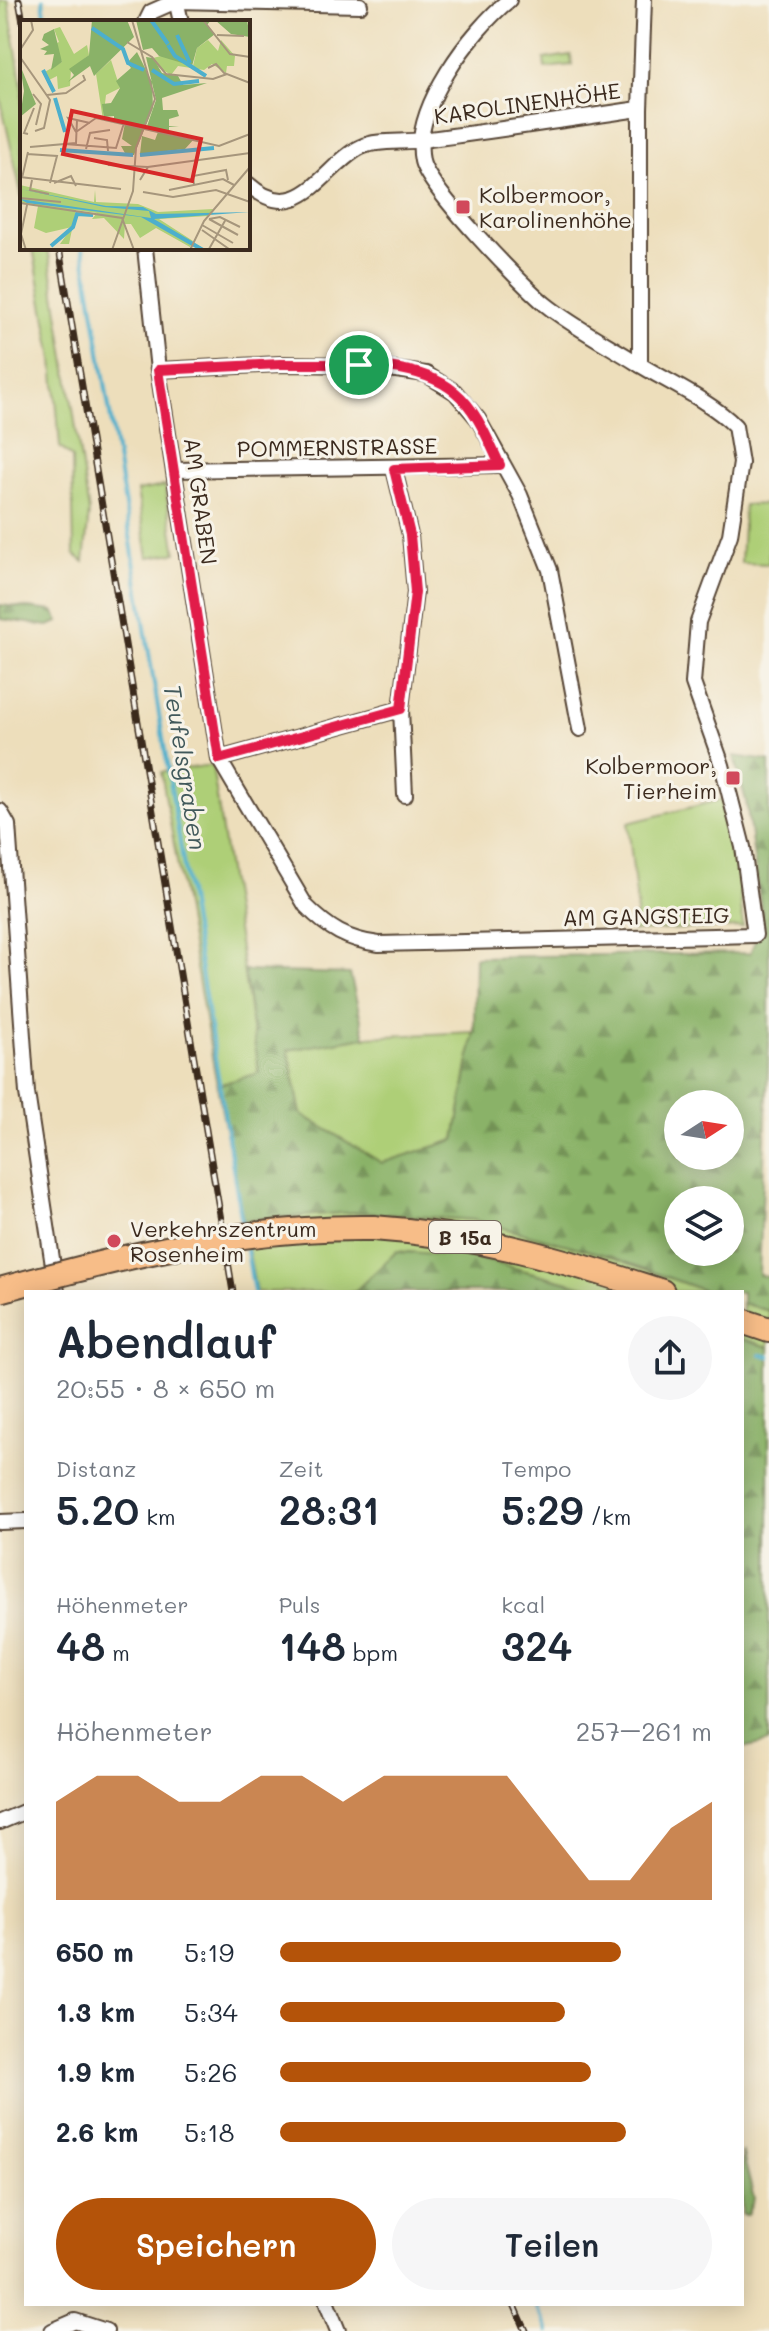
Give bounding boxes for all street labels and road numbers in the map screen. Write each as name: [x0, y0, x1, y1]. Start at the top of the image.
street label: KAROLINENHÖHE: [432, 76, 622, 130]
street label: POMMERNSTRASSE: [237, 431, 437, 463]
street label: AM GRABEN: [178, 436, 224, 566]
street label: AM GANGSTEIG: [562, 900, 730, 932]
road number: B 15a: [429, 1221, 501, 1253]

